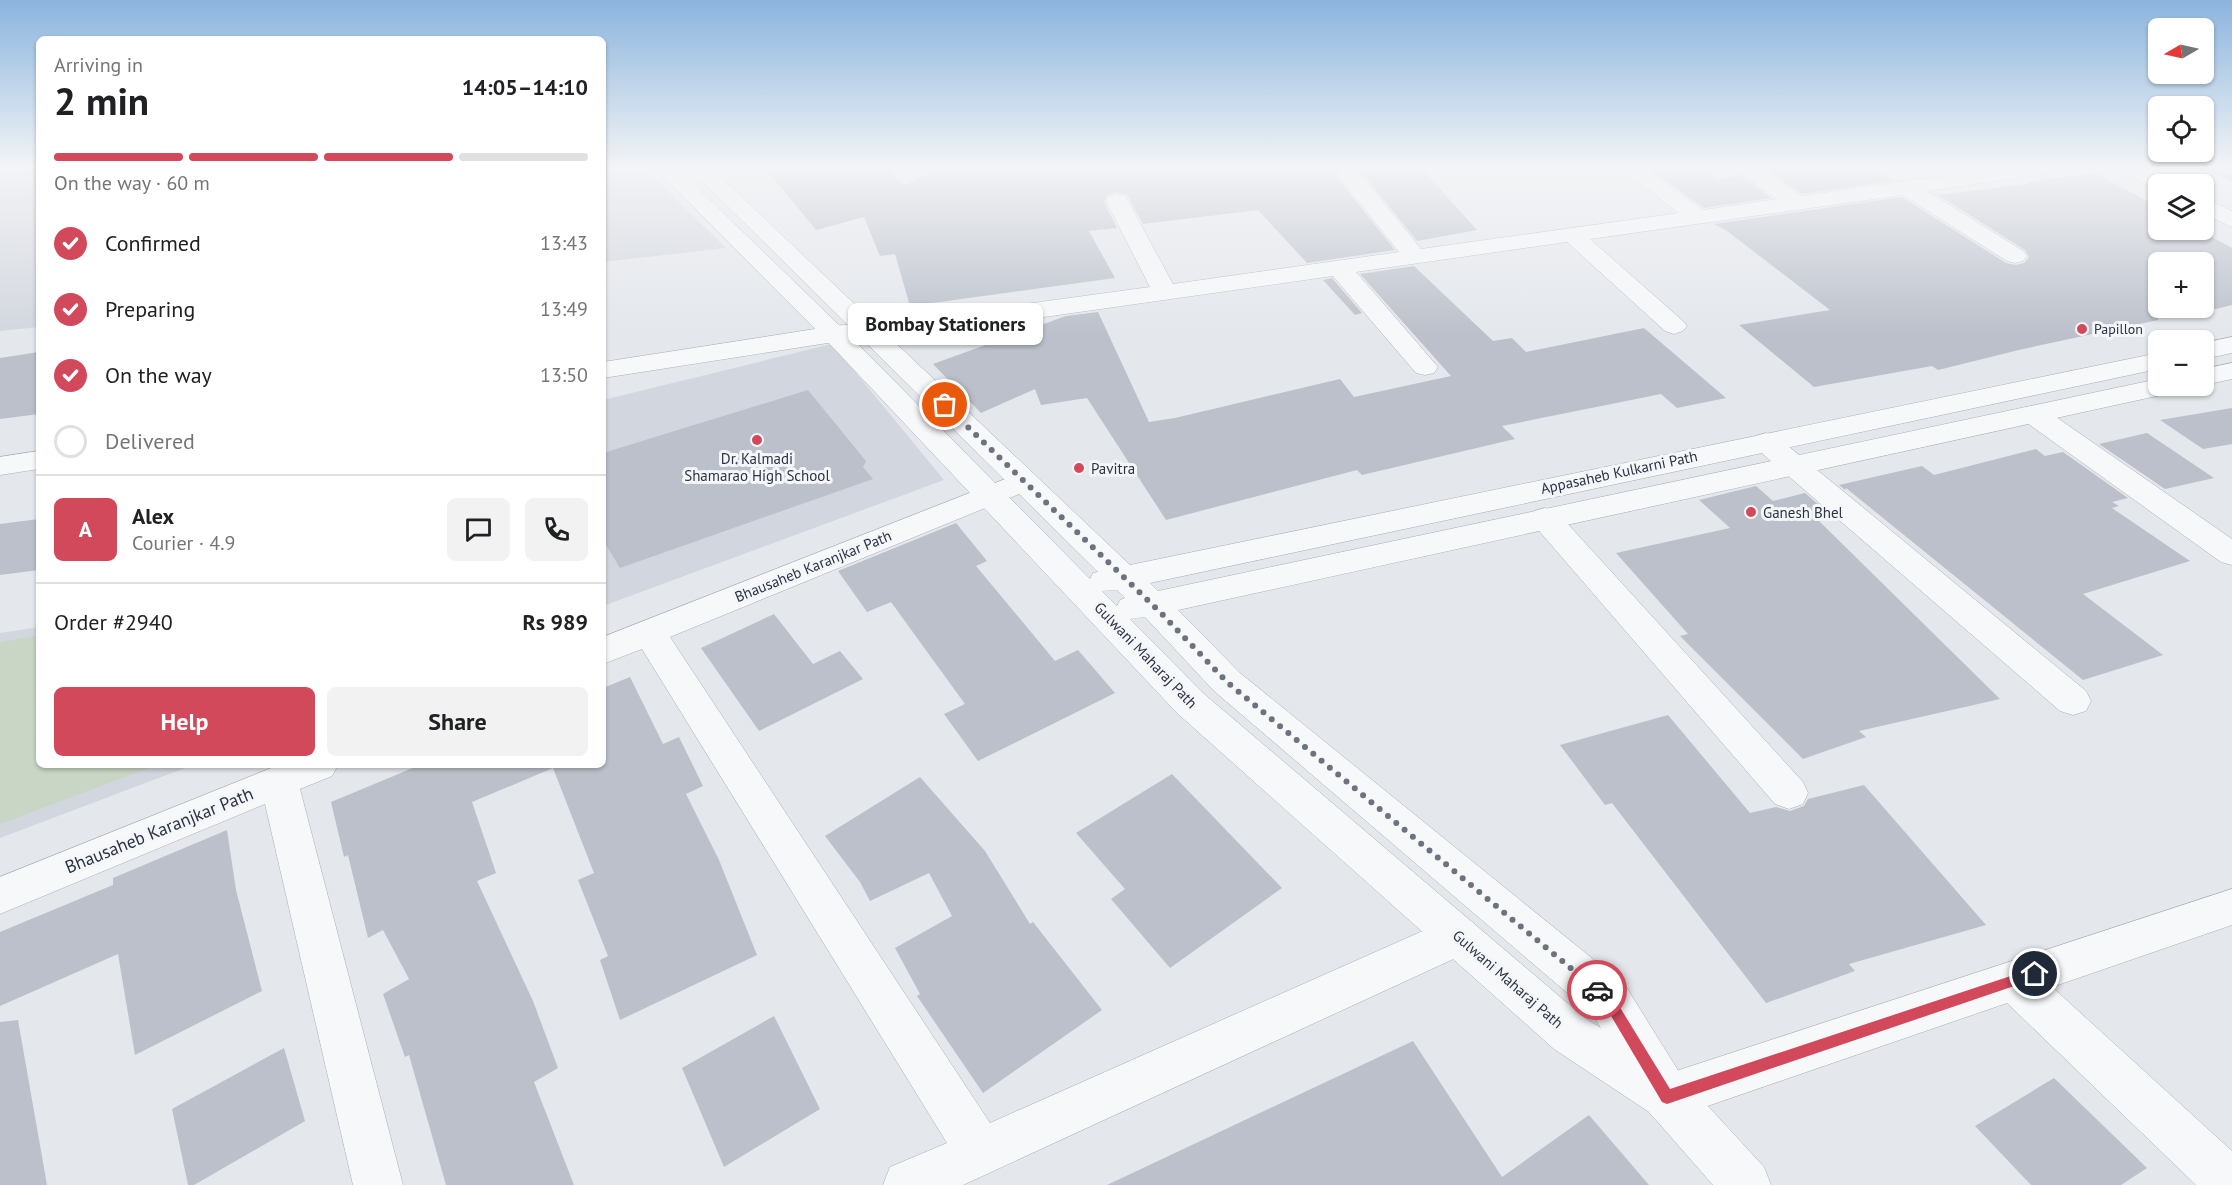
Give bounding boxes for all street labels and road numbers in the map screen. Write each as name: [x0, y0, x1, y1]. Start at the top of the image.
street label: Appasaheb Kulkarni Path: [1539, 446, 1699, 498]
street label: Bhausaheb Karanjkar Path: [732, 526, 894, 606]
street label: Gulwani Maharaj Path: [1090, 598, 1202, 712]
street label: Bhausaheb Karanjkar Path: [62, 782, 256, 878]
street label: Gulwani Maharaj Path: [1449, 926, 1567, 1032]

